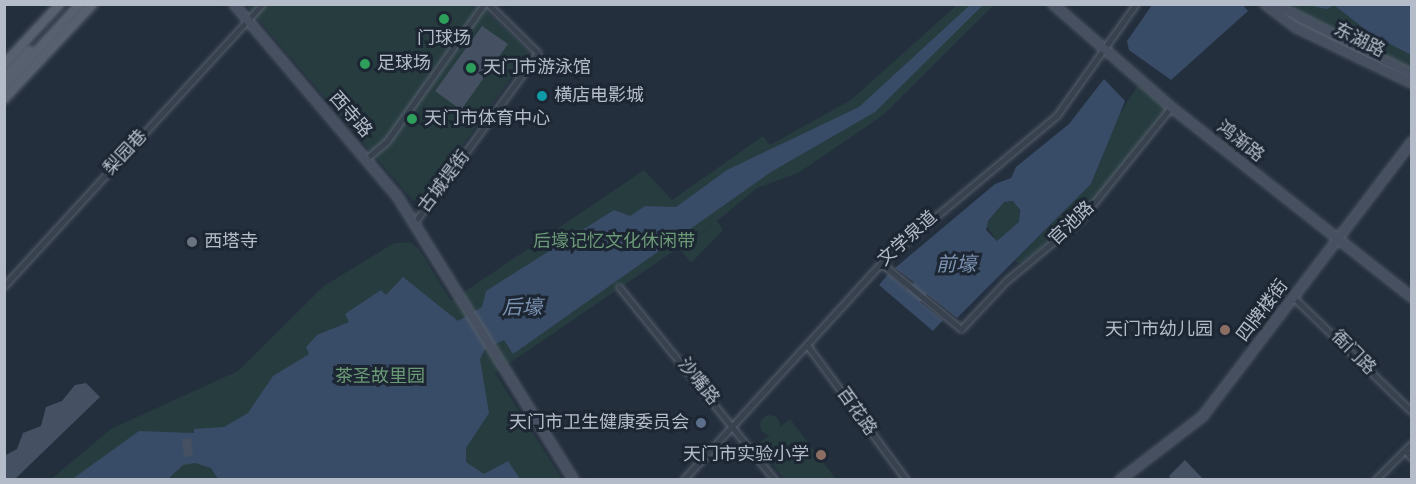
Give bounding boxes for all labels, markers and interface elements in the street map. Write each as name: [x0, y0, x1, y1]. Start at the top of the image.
marker: 门球场: [437, 12, 451, 26]
street label: 东湖路: [1330, 19, 1388, 63]
place label: 门球场: [417, 28, 471, 50]
place label: 足球场: [377, 53, 431, 75]
marker: 足球场: [358, 57, 372, 71]
place label: 天门市游泳馆: [483, 57, 591, 79]
marker: 天门市游泳馆: [464, 61, 478, 75]
place label: 横店电影城: [554, 85, 644, 107]
street label: 西寺路: [324, 88, 376, 142]
marker: 横店电影城: [535, 89, 549, 103]
place label: 天门市体育中心: [424, 108, 550, 130]
marker: 天门市体育中心: [405, 112, 419, 126]
street label: 鸿渐路: [1212, 117, 1268, 167]
street label: 梨园巷: [100, 126, 152, 180]
street label: 古城堤街: [415, 147, 475, 217]
street label: 官池路: [1045, 197, 1099, 251]
street label: 文学泉道: [874, 207, 942, 271]
place label: 西塔寺: [204, 231, 258, 253]
park label: 后壕记忆文化休闲带: [533, 231, 695, 253]
marker: 西塔寺: [185, 235, 199, 249]
water label: 前壕: [936, 253, 976, 277]
street label: 四牌楼街: [1233, 276, 1293, 346]
water label: 后壕: [502, 296, 542, 320]
place label: 天门市幼儿园: [1105, 319, 1213, 341]
marker: 天门市幼儿园: [1218, 323, 1232, 337]
street label: 衙门路: [1326, 326, 1380, 380]
street label: 沙嘴路: [673, 354, 723, 410]
park label: 茶圣故里园: [335, 366, 425, 388]
street label: 百花路: [831, 384, 881, 440]
place label: 天门市卫生健康委员会: [509, 412, 689, 434]
marker: 天门市卫生健康委员会: [694, 416, 708, 430]
place label: 天门市实验小学: [683, 444, 809, 466]
marker: 天门市实验小学: [814, 448, 828, 462]

